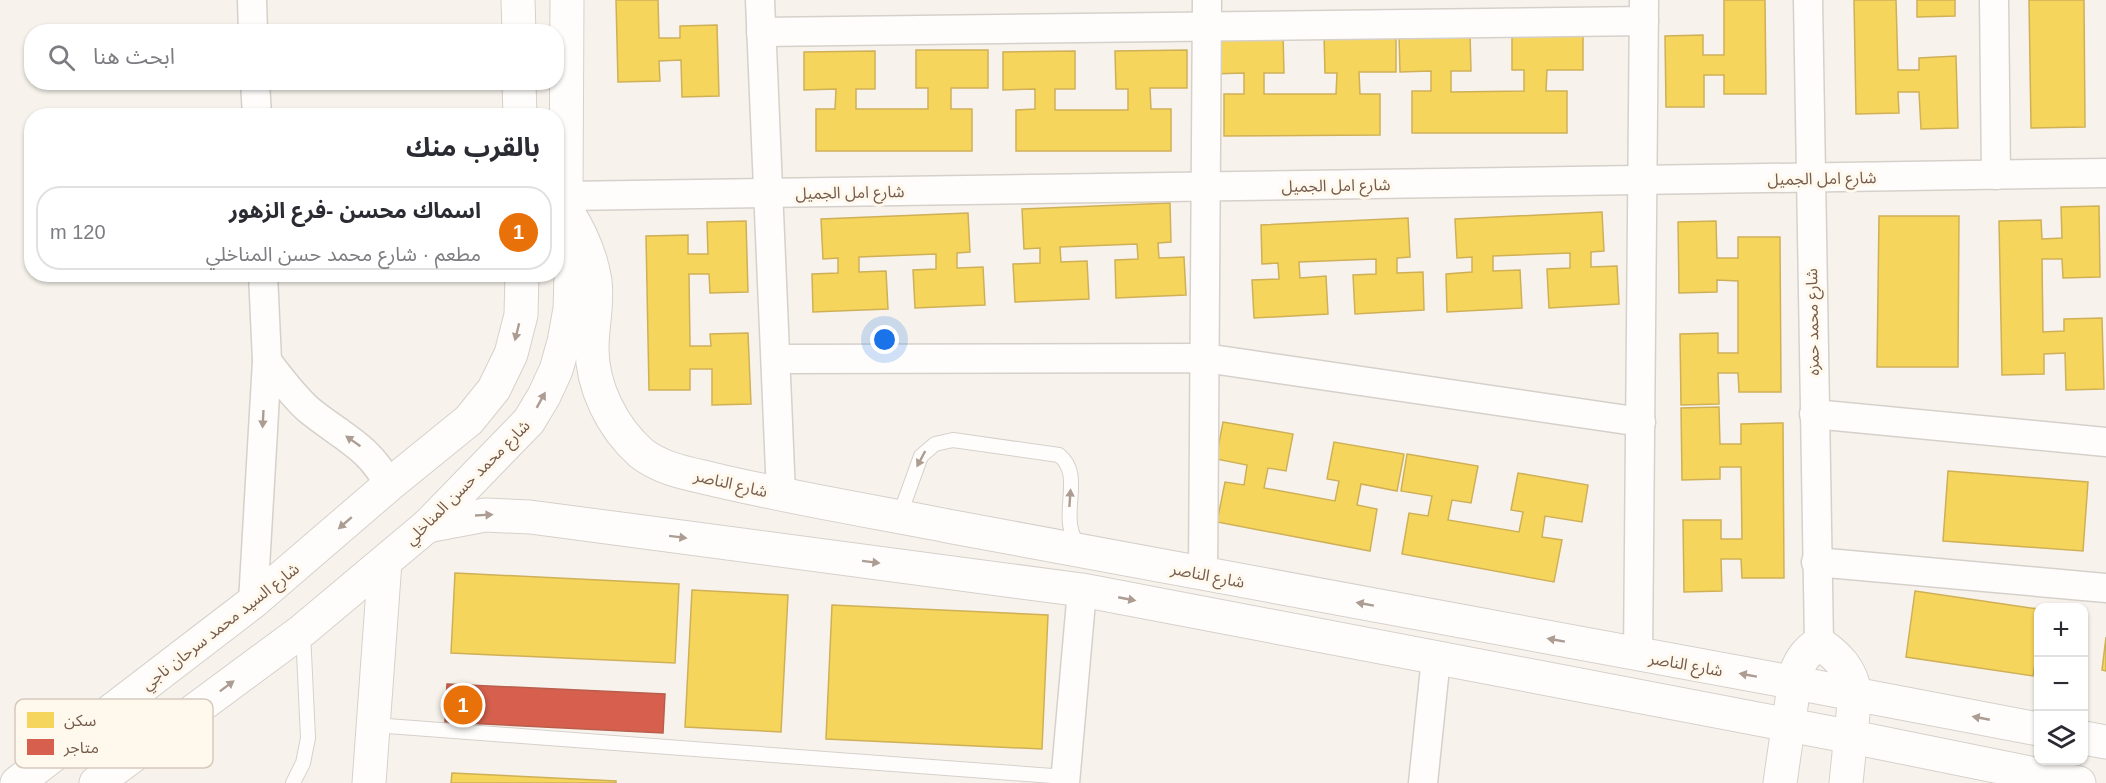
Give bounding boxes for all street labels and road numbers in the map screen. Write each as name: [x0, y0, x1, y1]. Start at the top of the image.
street label: شارع امل الجميل: [1767, 169, 1877, 192]
street label: شارع امل الجميل: [1281, 176, 1391, 199]
street label: شارع امل الجميل: [795, 183, 905, 206]
street label: شارع محمد حمزه: [1803, 268, 1826, 376]
street label: شارع محمد حسن المناخلي: [402, 417, 536, 551]
street label: شارع الناصر: [691, 467, 769, 504]
street label: شارع السيد محمد سرحان ناجي: [138, 560, 305, 696]
street label: شارع الناصر: [1168, 560, 1246, 595]
street label: شارع الناصر: [1646, 649, 1724, 683]

